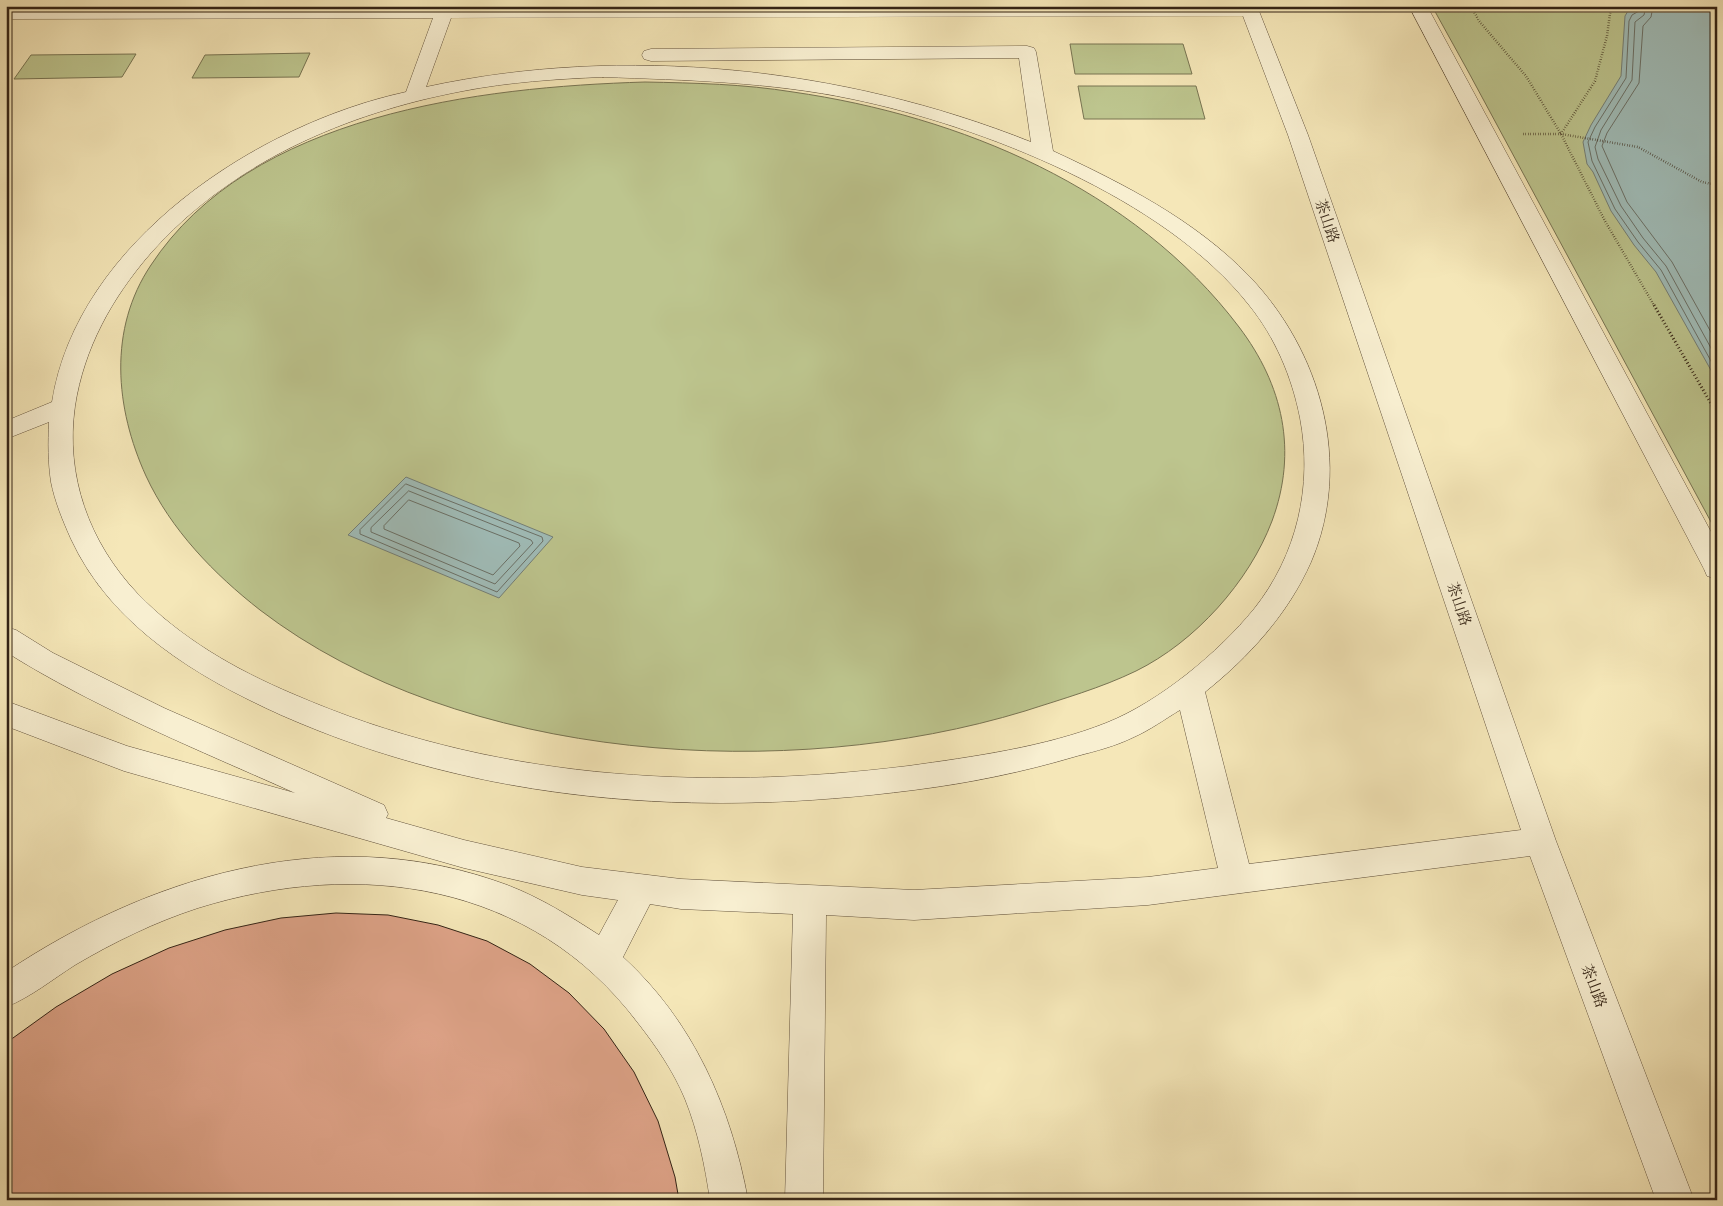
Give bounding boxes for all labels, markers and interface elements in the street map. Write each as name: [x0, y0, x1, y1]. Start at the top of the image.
street label: 茶山路: [1310, 197, 1343, 246]
street label: 茶山路: [1442, 580, 1475, 629]
street label: 茶山路: [1577, 962, 1610, 1011]

